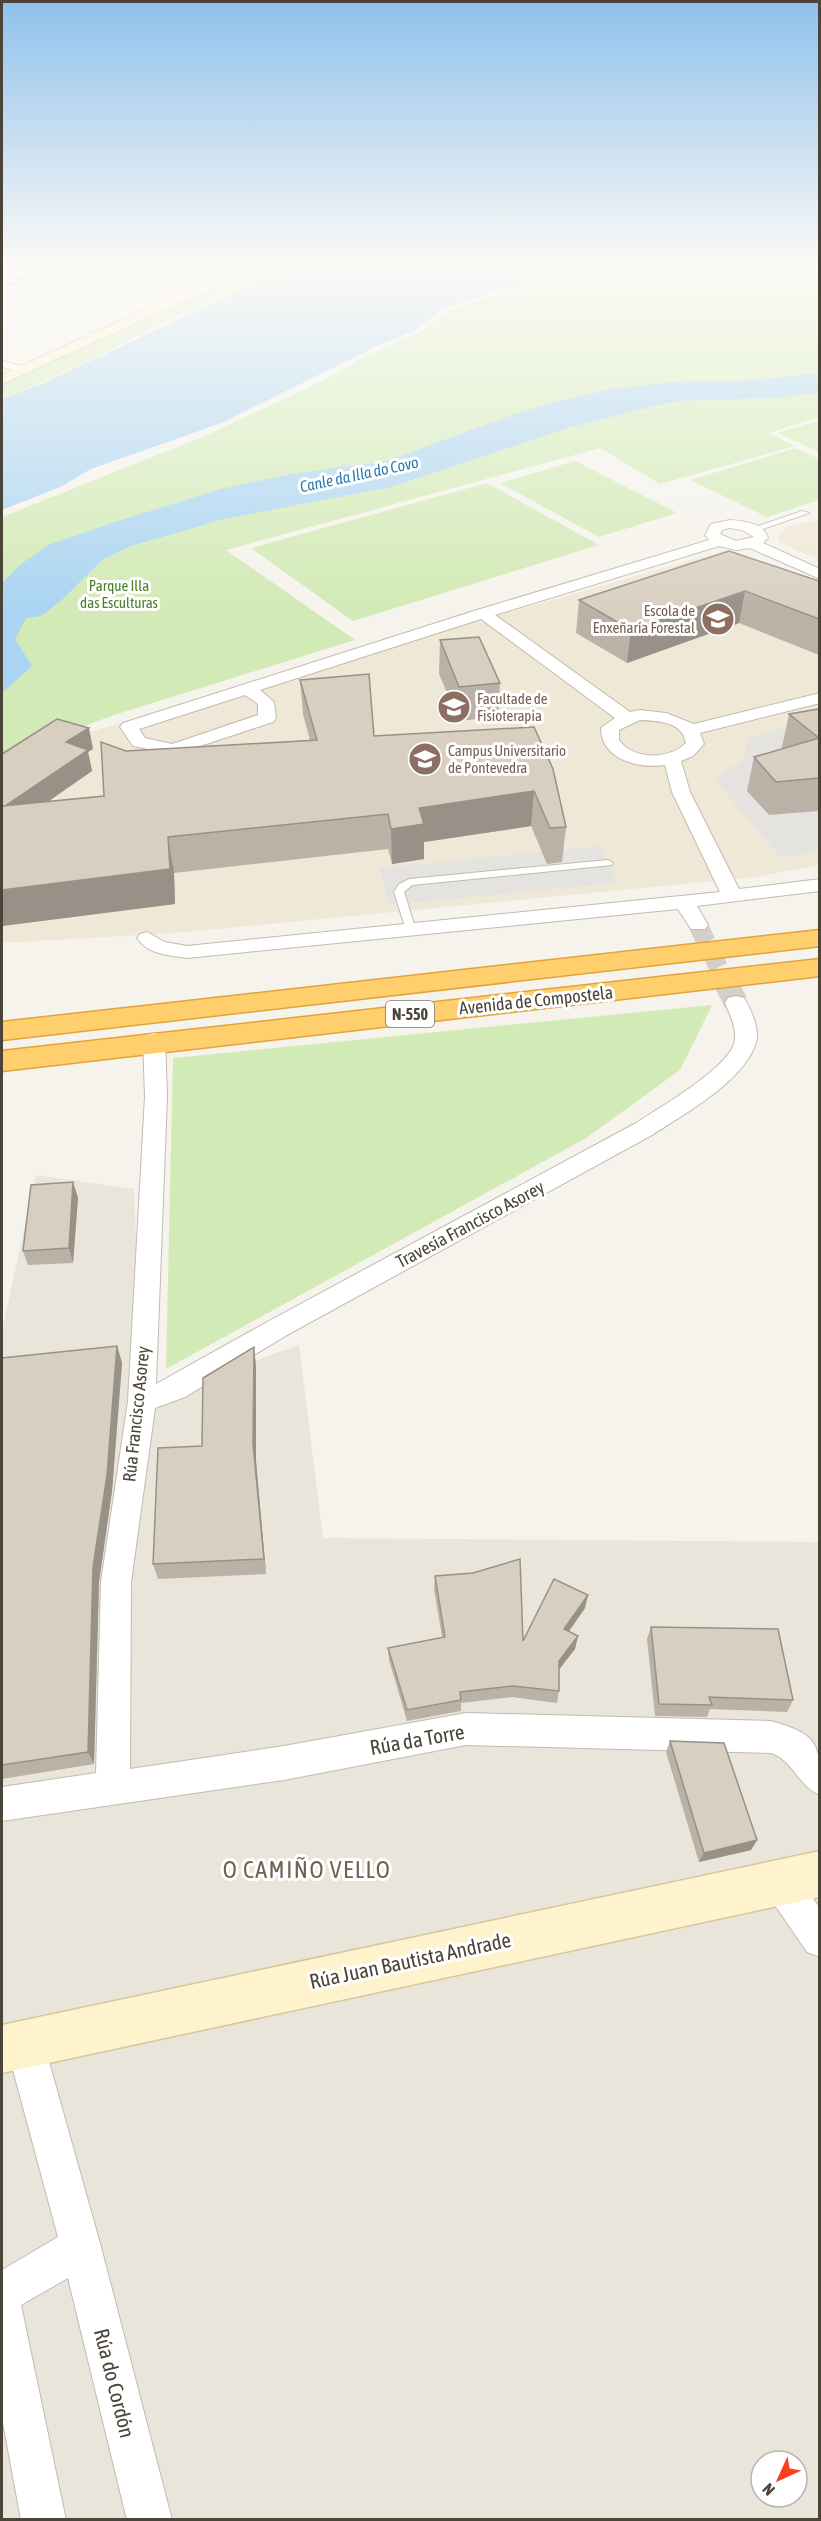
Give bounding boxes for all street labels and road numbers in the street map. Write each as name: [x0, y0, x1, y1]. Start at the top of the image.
street label: Avenida de Compostela: [458, 981, 614, 1019]
road number: N-550: [386, 1001, 434, 1027]
street label: Travesía Francisco Asorey: [392, 1176, 548, 1272]
street label: Rúa Francisco Asorey: [118, 1345, 154, 1483]
street label: Rúa da Torre: [368, 1719, 466, 1759]
street label: Rúa Juan Bautista Andrade: [307, 1927, 513, 1993]
street label: Rúa do Cordón: [90, 2326, 140, 2440]

